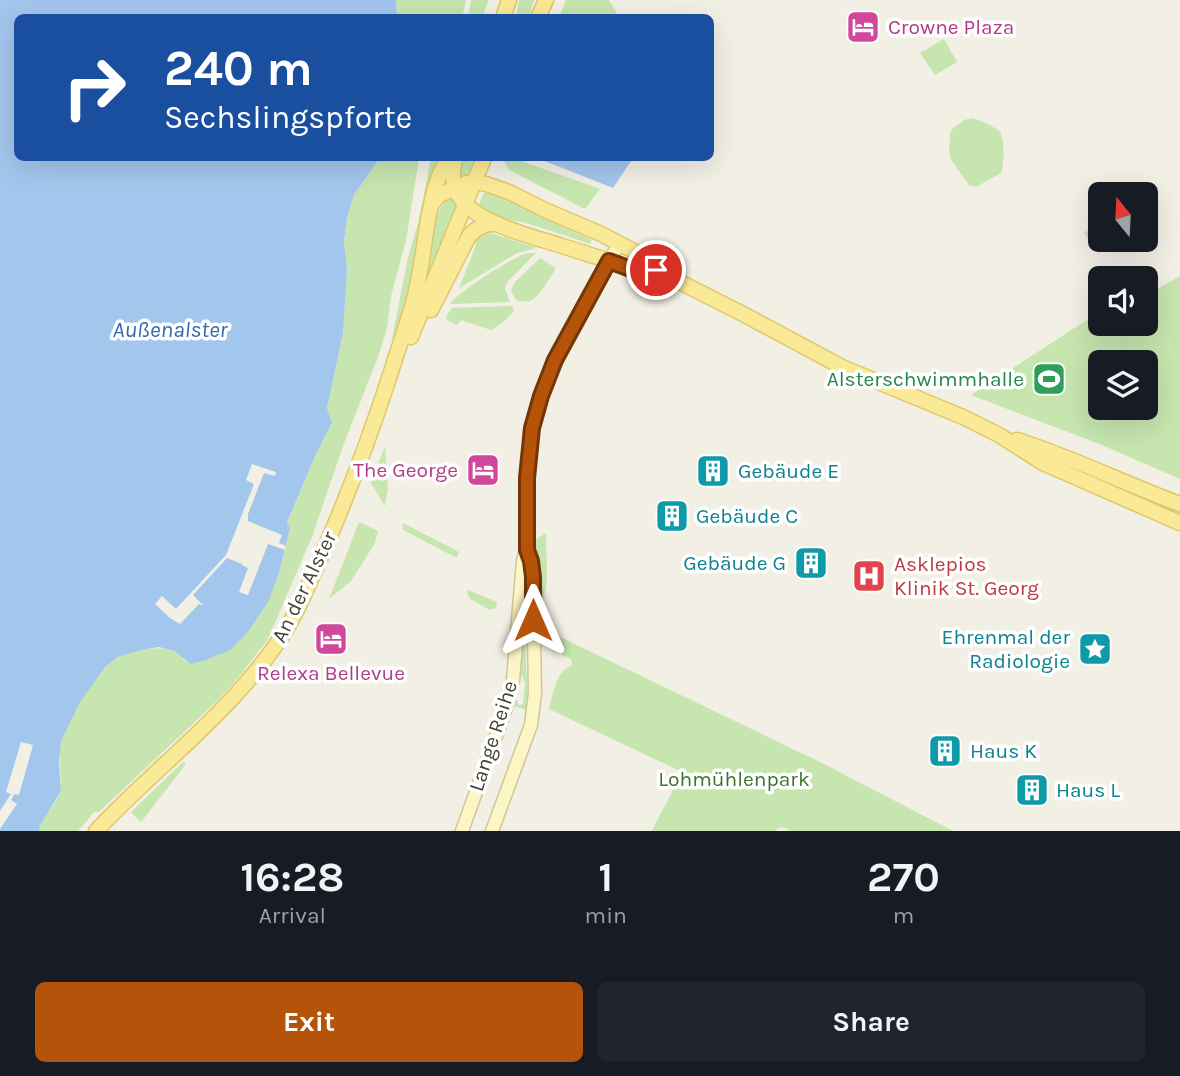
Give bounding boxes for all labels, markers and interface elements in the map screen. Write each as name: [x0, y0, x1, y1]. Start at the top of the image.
hotel icon: Crowne Plaza: [844, 8, 882, 46]
place label: Crowne Plaza: [888, 15, 1014, 39]
text: 240 m: [164, 40, 313, 97]
icon: right: [49, 42, 140, 133]
text: Sechslingspforte: [164, 99, 412, 136]
north arrow: [1088, 182, 1158, 252]
map controls: [1088, 182, 1158, 420]
pin: [626, 240, 686, 300]
icon: arrive: [637, 251, 675, 289]
button: sound: [1088, 266, 1158, 336]
water label: Außenalster: [113, 316, 229, 343]
button: layers: [1088, 350, 1158, 420]
sports icon: Alsterschwimmhalle: [1030, 360, 1068, 398]
place label: Alsterschwimmhalle: [827, 367, 1024, 391]
hotel icon: The George: [464, 451, 502, 489]
building icon: Gebäude E: [694, 452, 732, 490]
place label: The George: [353, 458, 458, 482]
place label: Gebäude E: [738, 459, 839, 483]
building icon: Gebäude C: [653, 497, 691, 535]
place label: Gebäude C: [696, 504, 798, 528]
street label: An der Alster: [267, 527, 341, 647]
building icon: Gebäude G: [792, 544, 830, 582]
place label: Gebäude G: [683, 551, 786, 575]
place label: Asklepios Klinik St. Georg: [894, 552, 1039, 600]
hospital icon: Asklepios Klinik St. Georg: [850, 557, 888, 595]
position arrow: [496, 583, 570, 657]
hotel icon: Relexa Bellevue: [312, 620, 350, 658]
place label: Ehrenmal der Radiologie: [942, 625, 1070, 673]
place icon: Ehrenmal der Radiologie: [1076, 630, 1114, 668]
place label: Relexa Bellevue: [257, 661, 405, 685]
street label: Lange Reihe: [464, 678, 522, 794]
building icon: Haus K: [926, 732, 964, 770]
place label: Haus K: [970, 739, 1037, 763]
park label: Lohmühlenpark: [658, 767, 810, 791]
building icon: Haus L: [1013, 771, 1051, 809]
place label: Haus L: [1056, 778, 1120, 802]
text: 16:28: [240, 852, 344, 902]
text: 1: [598, 852, 613, 902]
text: 270: [867, 852, 940, 902]
text: Arrival: [259, 902, 326, 929]
text: min: [585, 902, 627, 929]
text: m: [893, 902, 914, 929]
button: Exit: [35, 982, 583, 1062]
button: Share: [597, 982, 1145, 1062]

